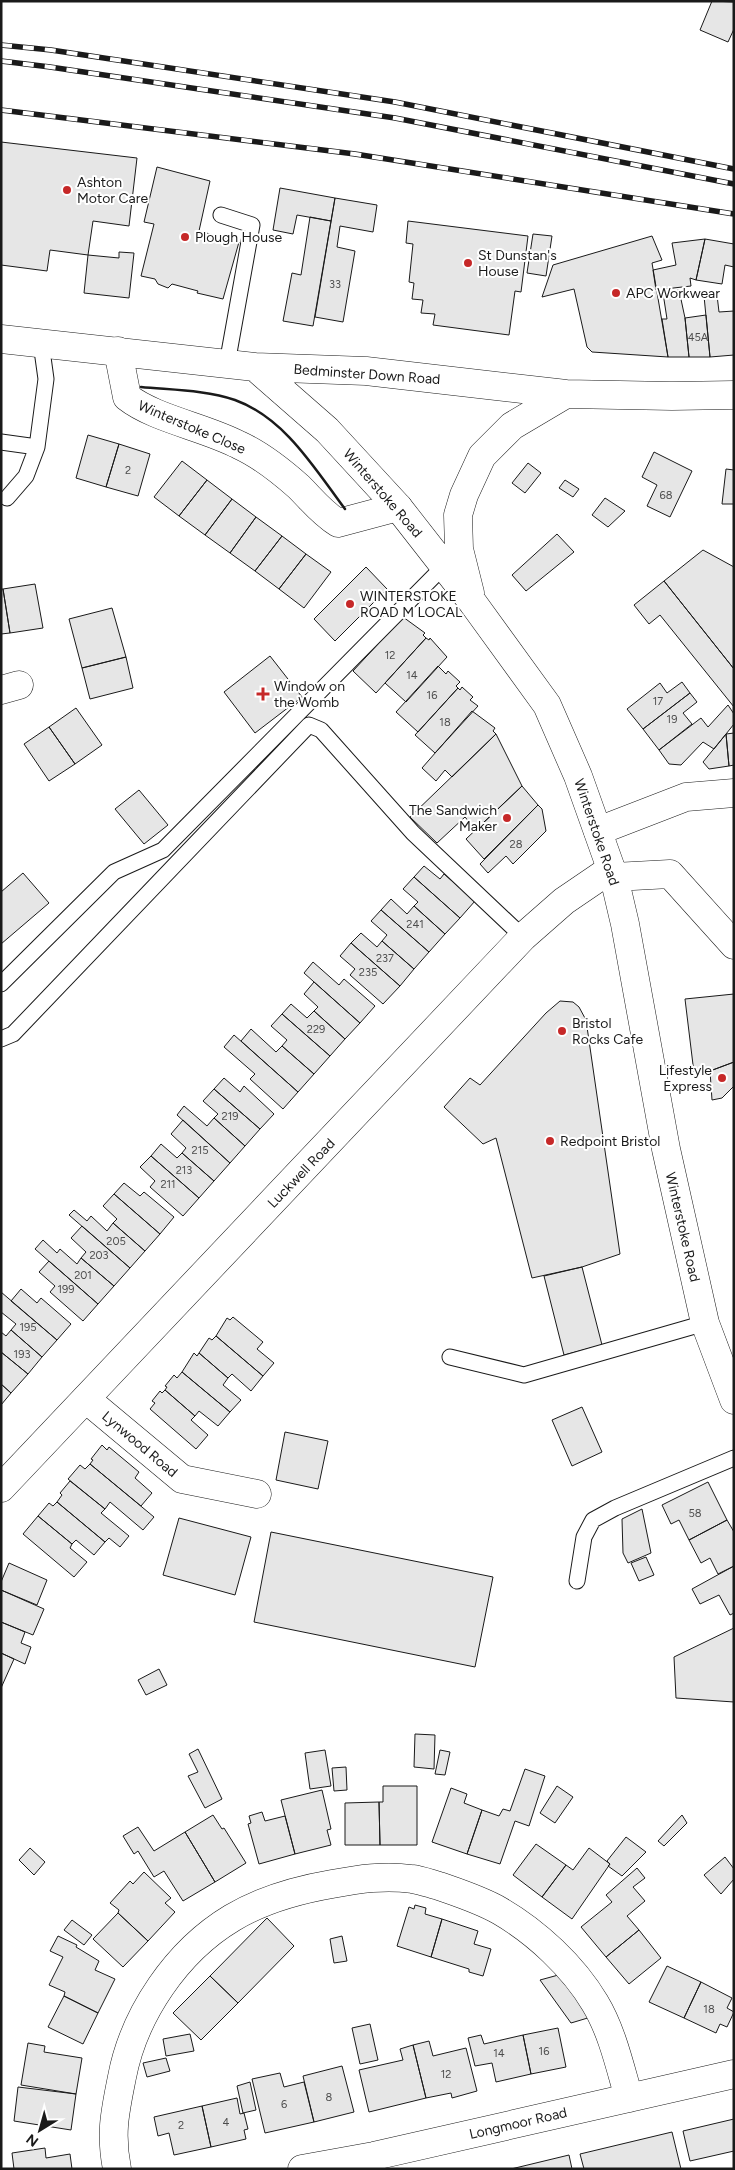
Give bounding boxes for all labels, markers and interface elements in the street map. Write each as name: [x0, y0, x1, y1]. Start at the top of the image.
place label: Ashton Motor Care: [77, 174, 148, 207]
marker: Ashton Motor Care: [61, 184, 73, 196]
place label: Plough House: [195, 229, 283, 246]
marker: Plough House: [179, 231, 191, 243]
place label: St Dunstan's House: [478, 247, 557, 280]
marker: St Dunstan's House: [462, 257, 474, 269]
house number: 33: [329, 278, 341, 291]
place label: APC Workwear: [626, 285, 720, 302]
marker: APC Workwear: [610, 287, 622, 299]
house number: 45A: [688, 331, 709, 344]
street label: Bedminster Down Road: [293, 361, 441, 388]
street label: Winterstoke Close: [135, 397, 248, 458]
street label: Winterstoke Road: [339, 445, 426, 541]
house number: 2: [125, 464, 131, 477]
house number: 68: [660, 489, 673, 502]
place label: WINTERSTOKE ROAD M LOCAL: [360, 588, 463, 621]
marker: WINTERSTOKE ROAD M LOCAL: [344, 598, 356, 610]
house number: 12: [385, 649, 395, 662]
house number: 14: [406, 669, 418, 682]
place label: Window on the Womb: [274, 678, 345, 711]
marker: Window on the Womb: [256, 687, 270, 701]
house number: 16: [427, 689, 437, 702]
house number: 17: [653, 695, 663, 708]
house number: 19: [667, 713, 677, 726]
house number: 18: [439, 716, 451, 729]
street label: Winterstoke Road: [570, 776, 623, 888]
place label: The Sandwich Maker: [409, 802, 497, 835]
marker: The Sandwich Maker: [501, 812, 513, 824]
house number: 28: [510, 838, 523, 851]
house number: 241: [406, 918, 424, 931]
house number: 237: [376, 952, 394, 965]
house number: 235: [359, 966, 377, 979]
place label: Bristol Rocks Cafe: [572, 1015, 644, 1048]
house number: 229: [307, 1023, 325, 1036]
marker: Bristol Rocks Cafe: [556, 1025, 568, 1037]
place label: Lifestyle Express: [659, 1062, 712, 1095]
marker: Lifestyle Express: [716, 1072, 728, 1084]
house number: 219: [222, 1110, 238, 1123]
place label: Redpoint Bristol: [560, 1133, 660, 1150]
street label: Luckwell Road: [264, 1135, 339, 1212]
marker: Redpoint Bristol: [544, 1135, 556, 1147]
house number: 215: [191, 1144, 209, 1157]
house number: 213: [176, 1164, 192, 1177]
street label: Winterstoke Road: [662, 1171, 703, 1284]
house number: 211: [160, 1178, 176, 1191]
house number: 205: [106, 1235, 126, 1248]
house number: 203: [89, 1249, 109, 1262]
house number: 201: [74, 1269, 92, 1282]
house number: 199: [58, 1283, 75, 1296]
house number: 195: [19, 1321, 37, 1334]
house number: 193: [14, 1348, 30, 1361]
street label: Lynwood Road: [99, 1408, 181, 1481]
house number: 58: [688, 1507, 702, 1520]
house number: 18: [703, 2003, 715, 2016]
house number: 16: [539, 2045, 549, 2058]
house number: 14: [493, 2047, 505, 2060]
house number: 12: [441, 2068, 451, 2081]
house number: 8: [326, 2091, 333, 2104]
house number: 6: [281, 2098, 287, 2111]
street label: Longmoor Road: [467, 2104, 569, 2143]
north arrow: [15, 2105, 65, 2155]
house number: 4: [223, 2116, 230, 2129]
house number: 2: [178, 2119, 184, 2132]
text: N: [23, 2130, 42, 2150]

